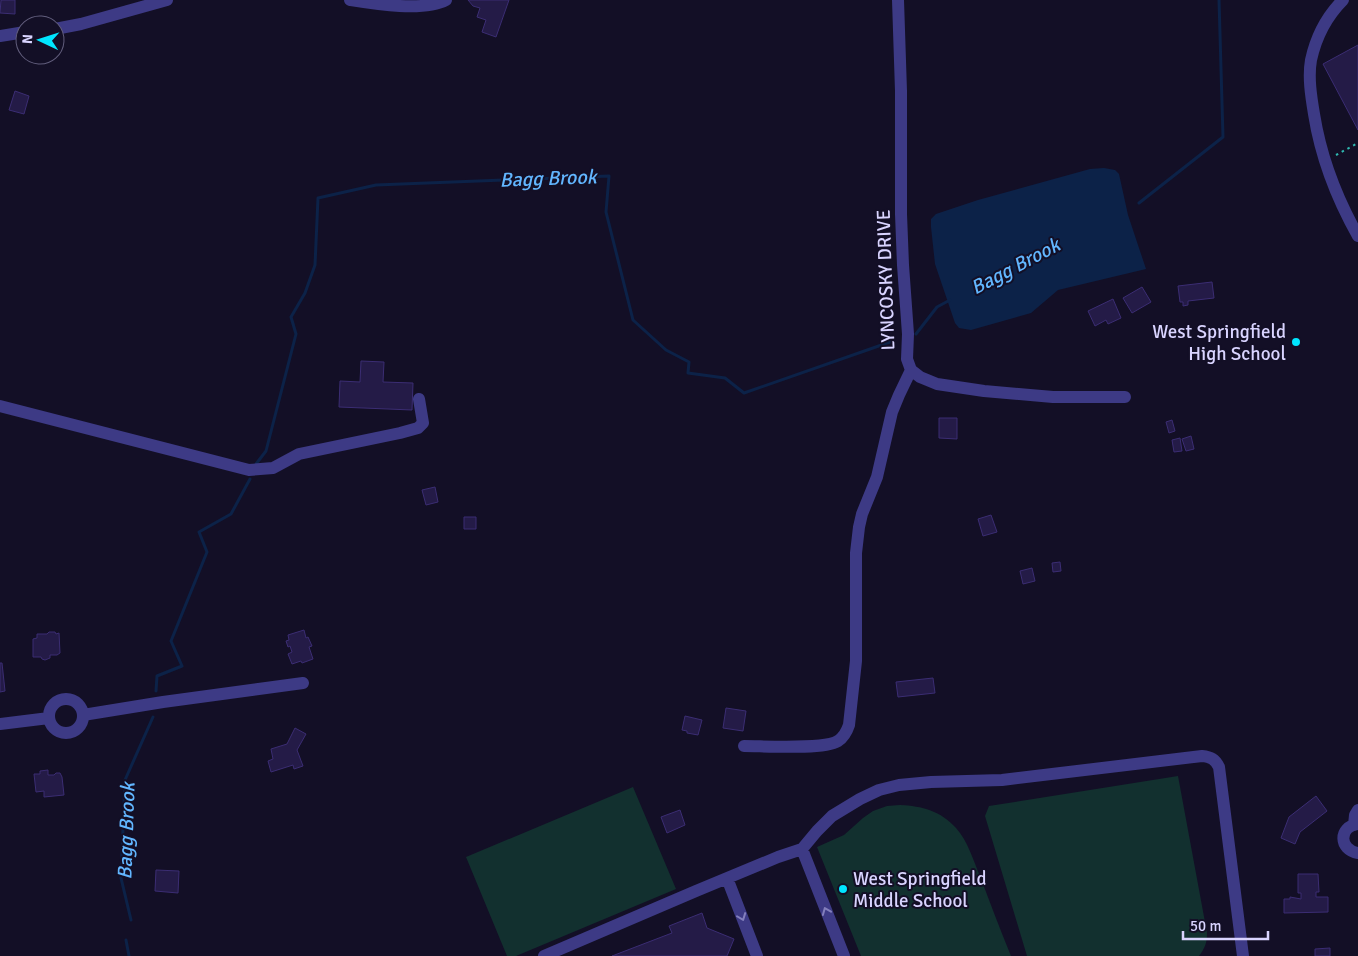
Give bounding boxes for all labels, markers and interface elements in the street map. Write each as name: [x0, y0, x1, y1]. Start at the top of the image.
north arrow: [15, 15, 65, 65]
text: N: [19, 34, 36, 45]
water label: Bagg Brook: [499, 164, 599, 193]
street label: LYNCOSKY DRIVE: [872, 209, 900, 351]
water label: Bagg Brook: [966, 232, 1066, 300]
place label: West Springfield High School: [1152, 320, 1286, 366]
marker: West Springfield High School: [1290, 336, 1302, 348]
water label: Bagg Brook: [112, 780, 141, 880]
place label: West Springfield Middle School: [853, 867, 987, 913]
marker: West Springfield Middle School: [837, 883, 849, 895]
one-way arrow: [822, 907, 833, 916]
scale bar: [1183, 908, 1268, 940]
one-way arrow: [736, 912, 746, 921]
text: 50 m: [1190, 917, 1221, 935]

